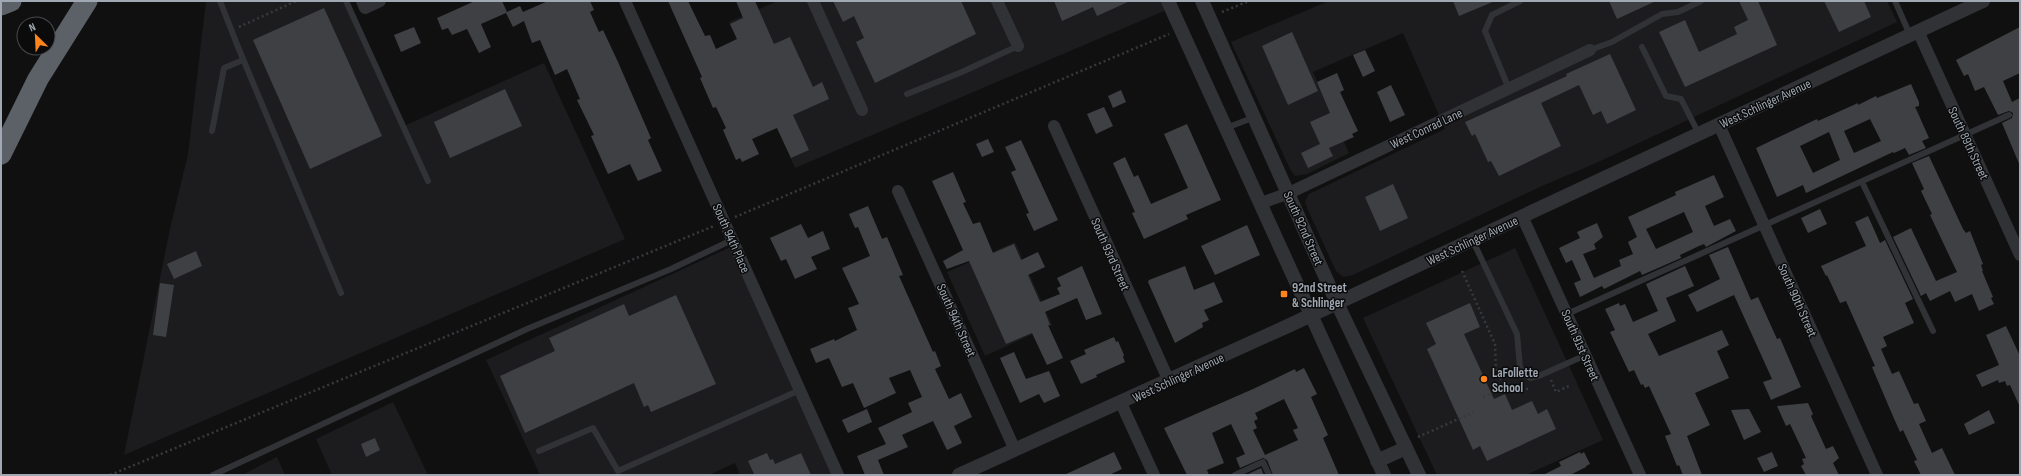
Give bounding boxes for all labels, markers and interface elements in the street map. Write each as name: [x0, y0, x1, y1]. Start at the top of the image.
north arrow: [16, 16, 56, 56]
text: N: [27, 20, 38, 34]
street label: West Schlinger Avenue: [1717, 76, 1814, 132]
street label: South 89th Street: [1944, 104, 1992, 182]
street label: West Conrad Lane: [1388, 105, 1465, 153]
street label: South 92nd Street: [1280, 189, 1327, 268]
street label: South 94th Place: [709, 201, 753, 275]
street label: West Schlinger Avenue: [1424, 213, 1521, 269]
street label: South 93rd Street: [1087, 216, 1133, 293]
street label: South 90th Street: [1774, 261, 1820, 340]
place label: 92nd Street & Schlinger: [1292, 280, 1347, 311]
street label: South 94th Street: [933, 281, 979, 359]
marker: 92nd Street & Schlinger: [1279, 289, 1289, 299]
street label: South 91st Street: [1557, 307, 1603, 384]
street label: West Schlinger Avenue: [1130, 350, 1227, 406]
place label: LaFollette School: [1492, 365, 1539, 396]
marker: LaFollette School: [1479, 374, 1489, 384]

